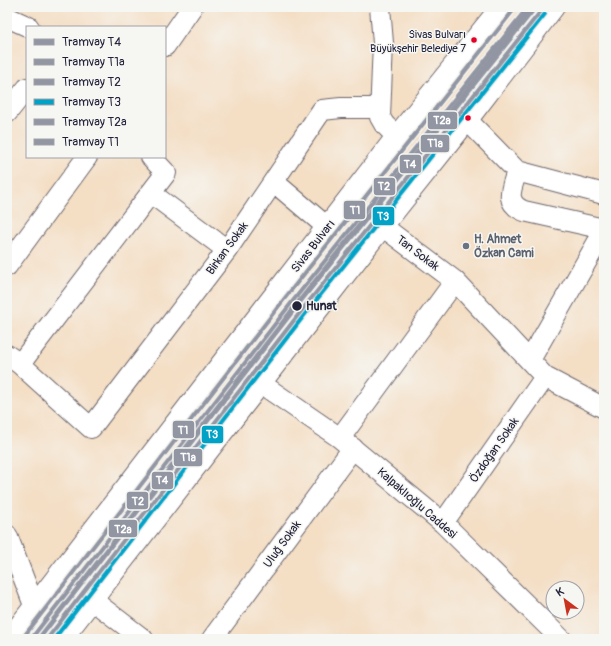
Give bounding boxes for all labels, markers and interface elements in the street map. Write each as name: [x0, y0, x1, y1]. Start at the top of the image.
legend: [26, 26, 166, 158]
place label: Sivas Bulvarı Büyükşehir Belediye 7: [370, 28, 466, 55]
text: Tramvay T4: [62, 35, 121, 50]
marker: Sivas Bulvarı Büyükşehir Belediye 7: [469, 35, 479, 45]
text: Tramvay T1a: [62, 55, 125, 70]
text: Tramvay T2: [62, 75, 121, 90]
text: Tramvay T3: [62, 95, 121, 110]
line badge: T2a: [427, 111, 458, 130]
unlabelled marker: [463, 113, 473, 123]
text: T2a: [432, 114, 451, 127]
text: Tramvay T2a: [62, 115, 127, 130]
line badge: T1a: [420, 134, 450, 153]
text: Tramvay T1: [62, 135, 119, 150]
text: T1a: [426, 137, 443, 150]
line badge: T4: [399, 154, 422, 174]
text: T4: [403, 158, 417, 171]
line badge: T2: [373, 177, 396, 196]
text: T2: [377, 180, 390, 193]
line badge: T1: [343, 200, 366, 220]
text: T1: [349, 204, 360, 217]
line badge: T3: [372, 206, 395, 226]
text: T3: [376, 210, 389, 223]
street label: Sivas Bulvarı: [288, 217, 339, 276]
street label: Birkan Sokak: [203, 219, 252, 278]
street label: Tan Sokak: [393, 232, 442, 274]
place label: H. Ahmet Özkan Cami: [474, 232, 534, 261]
marker: H. Ahmet Özkan Cami: [461, 241, 471, 251]
marker: Hunat: [290, 299, 304, 313]
place label: Hunat: [306, 299, 338, 314]
street label: Özdoğan Sokak: [466, 414, 522, 486]
line badge: T1: [172, 420, 195, 439]
text: T1: [177, 424, 188, 437]
line badge: T3: [201, 425, 224, 444]
text: T3: [205, 428, 218, 441]
line badge: T1a: [173, 448, 203, 467]
text: T1a: [179, 451, 196, 464]
street label: Kalpaklıoğlu Caddesi: [374, 465, 460, 542]
line badge: T4: [151, 471, 174, 490]
text: T4: [155, 474, 169, 487]
line badge: T2: [126, 491, 149, 510]
text: T2: [131, 495, 144, 508]
street label: Uluğ Sokak: [260, 518, 305, 571]
line badge: T2a: [108, 519, 138, 538]
text: T2a: [113, 523, 132, 536]
north arrow: [545, 580, 585, 620]
text: K: [554, 584, 567, 599]

